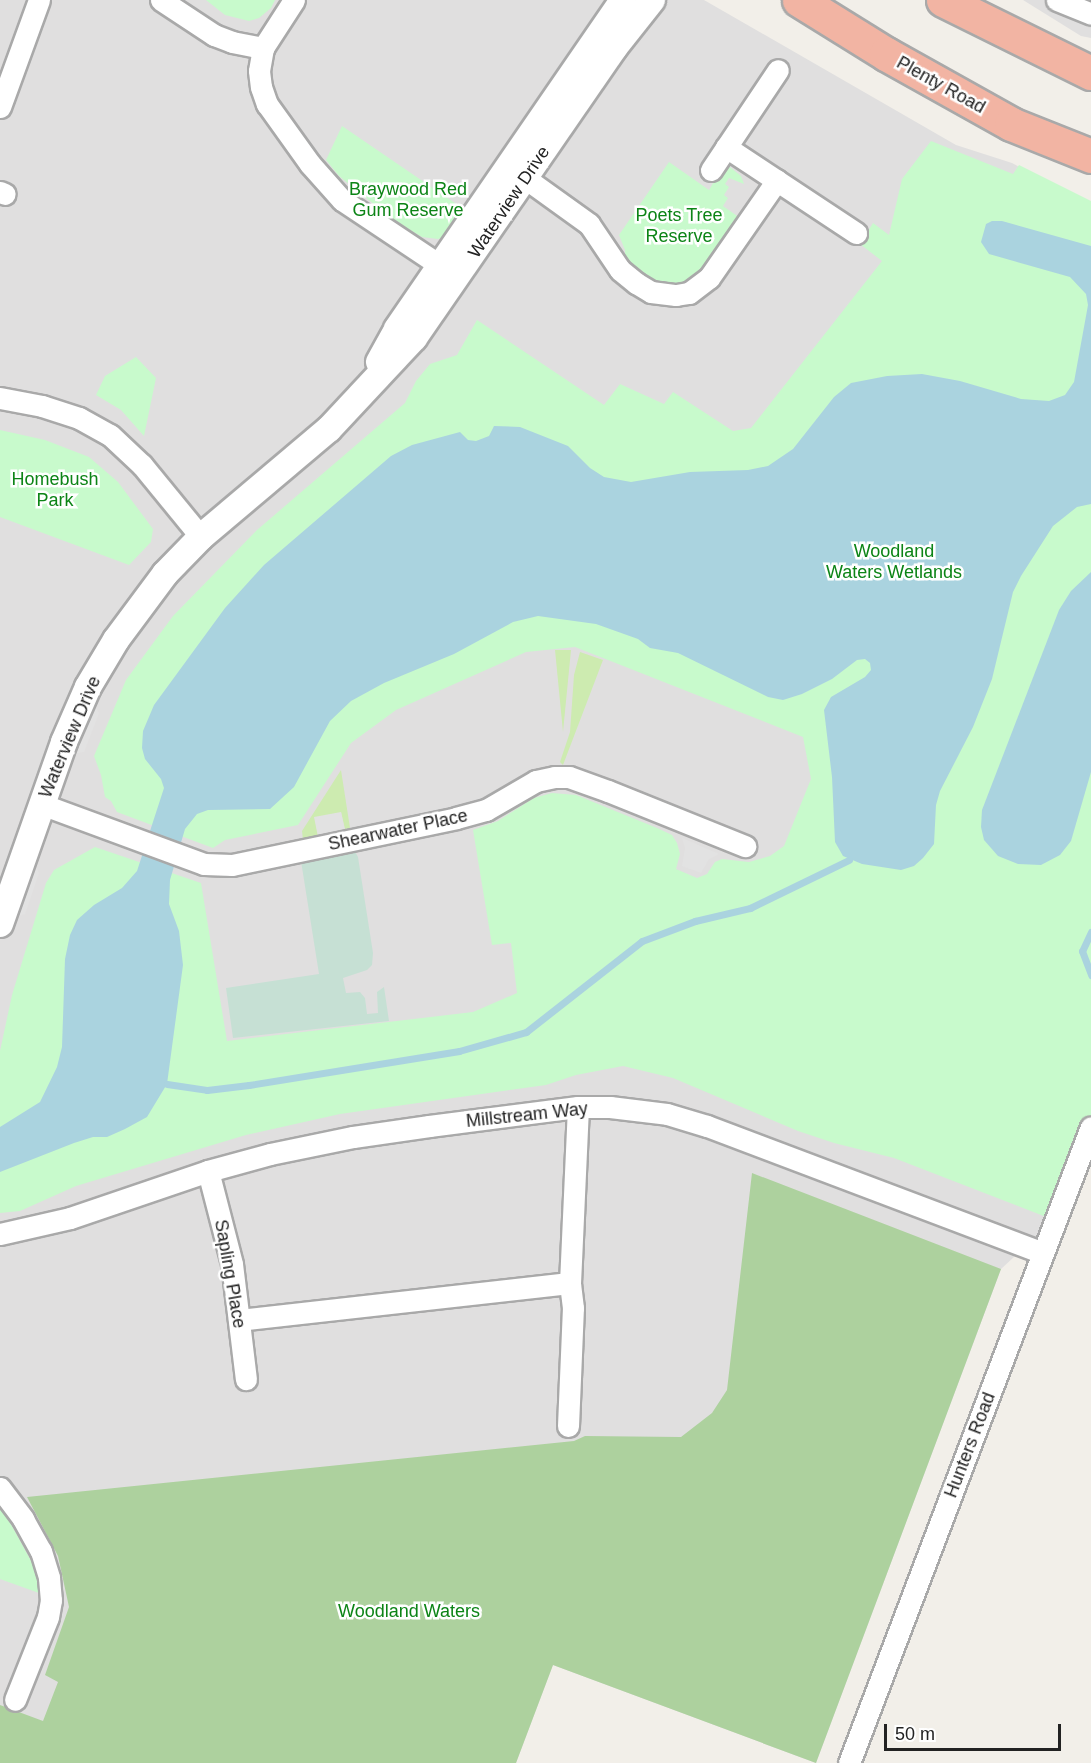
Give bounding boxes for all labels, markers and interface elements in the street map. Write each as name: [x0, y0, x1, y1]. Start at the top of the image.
street label: Plenty Road: [893, 52, 989, 118]
street label: Waterview Drive: [464, 142, 554, 262]
park label: Braywood Red Gum Reserve: [349, 179, 467, 222]
park label: Poets Tree Reserve: [635, 205, 723, 248]
park label: Homebush Park: [11, 469, 99, 512]
park label: Woodland Waters Wetlands: [826, 541, 962, 584]
street label: Waterview Drive: [35, 673, 105, 801]
street label: Shearwater Place: [326, 805, 470, 855]
street label: Millstream Way: [465, 1098, 589, 1132]
street label: Sapling Place: [210, 1218, 250, 1330]
street label: Hunters Road: [940, 1389, 1000, 1501]
park label: Woodland Waters: [338, 1600, 480, 1622]
scale bar: [887, 1712, 1064, 1750]
text: 50 m: [895, 1724, 935, 1744]

